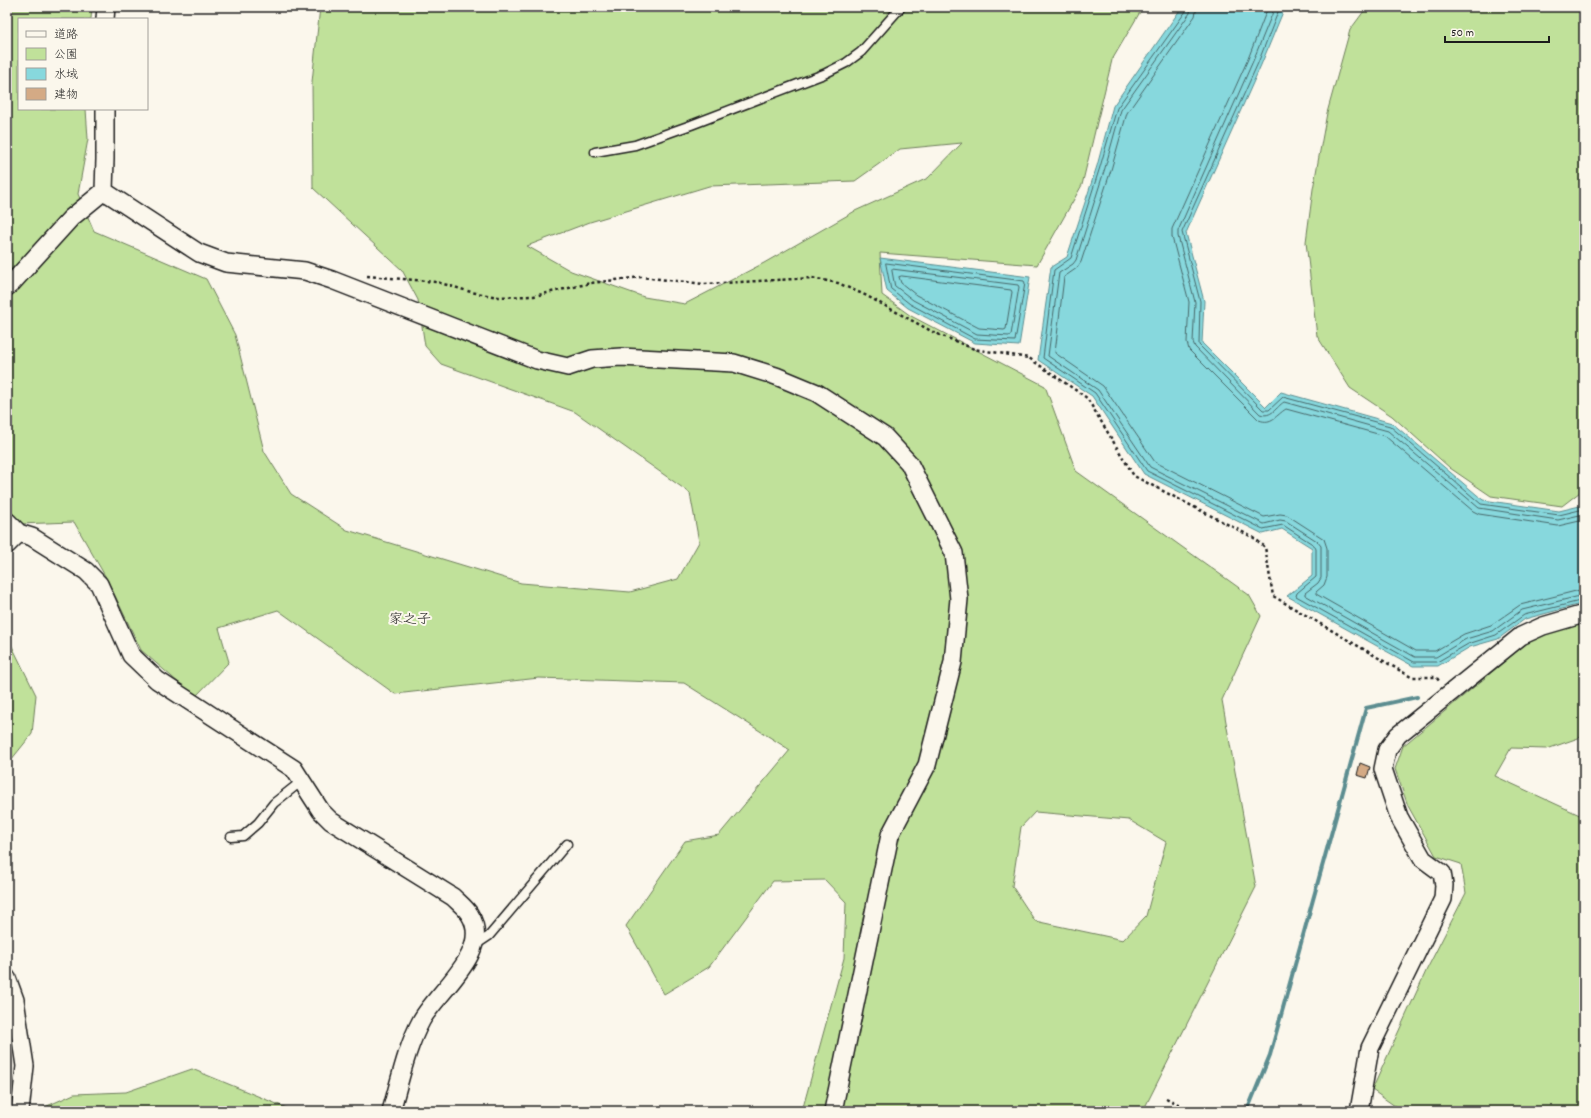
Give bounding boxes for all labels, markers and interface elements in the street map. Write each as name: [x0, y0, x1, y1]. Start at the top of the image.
legend: [18, 18, 148, 110]
scale bar: [1445, 18, 1549, 44]
text: 50 m: [1451, 25, 1474, 42]
text: 道路: [54, 27, 78, 44]
text: 公園: [54, 47, 78, 64]
text: 水域: [54, 67, 78, 84]
text: 建物: [54, 87, 78, 104]
district label: 家之子: [389, 610, 431, 630]

